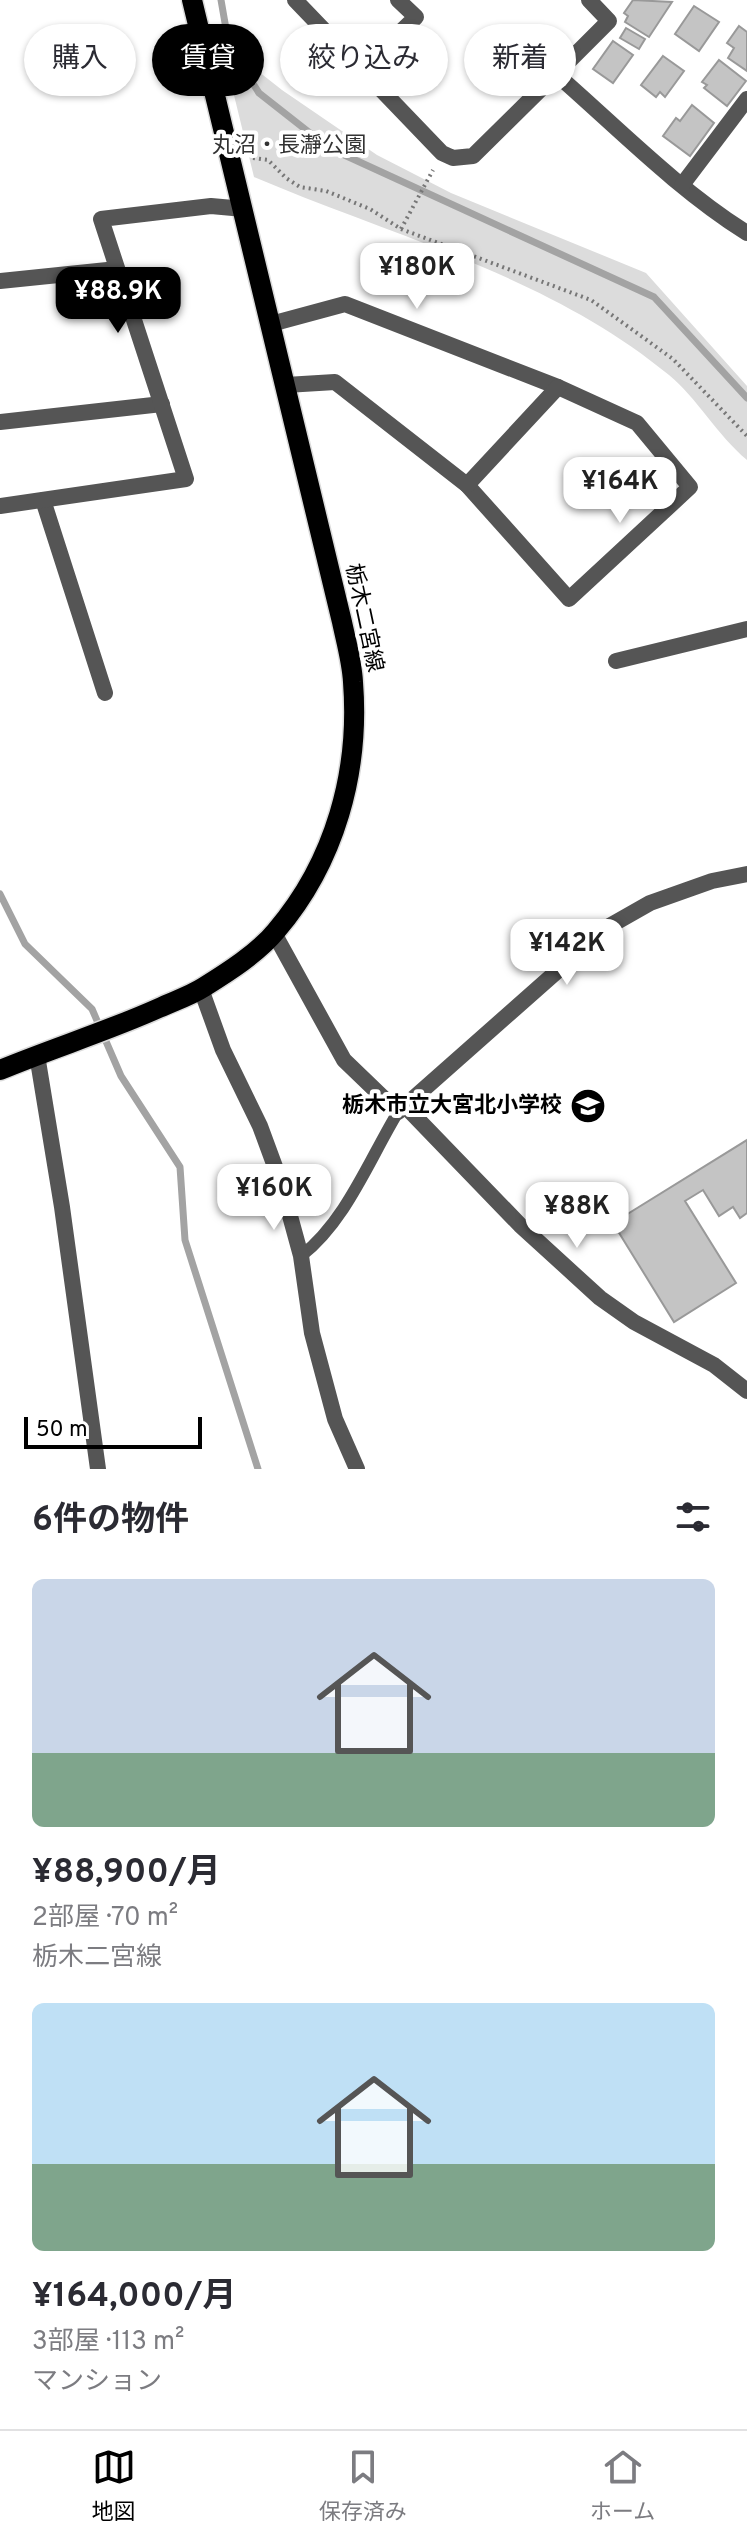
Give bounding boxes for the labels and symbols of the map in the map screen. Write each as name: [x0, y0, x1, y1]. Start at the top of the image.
park label: 丸沼・長瀞公園: [212, 133, 366, 160]
pin: ¥180K: [361, 243, 473, 311]
pin: ¥88.9K: [53, 267, 183, 335]
pin: ¥164K: [564, 457, 676, 525]
street label: 栃木二宮線: [338, 561, 388, 675]
pin: ¥142K: [511, 919, 623, 987]
school or university icon: 栃木市立大宮北小学校: [569, 1087, 607, 1125]
place label: 栃木市立大宮北小学校: [342, 1093, 562, 1120]
pin: ¥160K: [218, 1164, 330, 1232]
pin: ¥88K: [530, 1182, 624, 1250]
scale bar: [24, 1413, 202, 1449]

